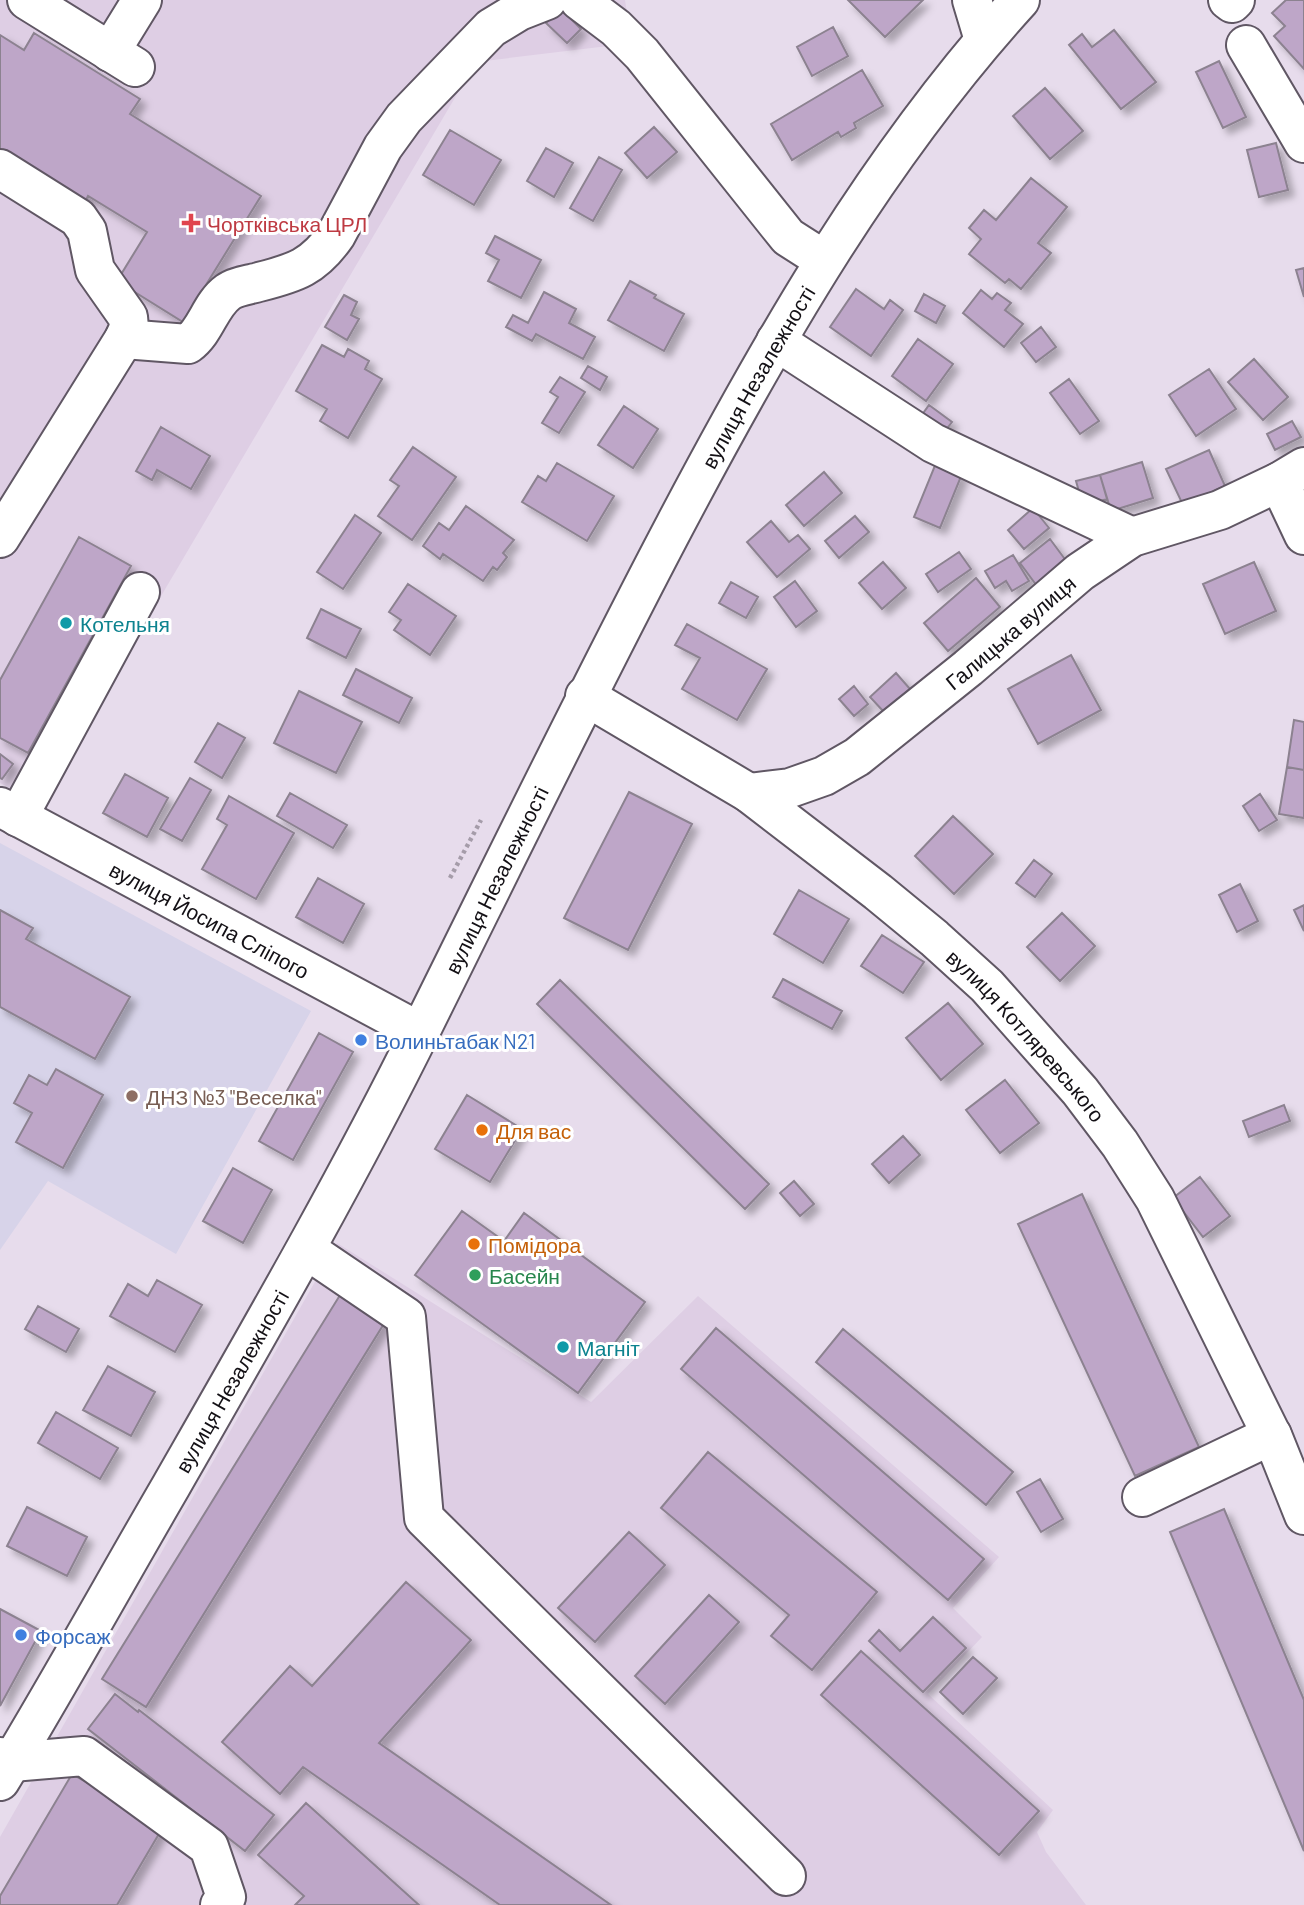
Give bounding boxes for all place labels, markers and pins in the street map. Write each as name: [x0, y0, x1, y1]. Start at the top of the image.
place label: Чортківська ЦРЛ: [207, 211, 367, 236]
marker: Чортківська ЦРЛ: [181, 213, 201, 233]
place label: Котельня: [80, 611, 170, 636]
marker: Котельня: [58, 615, 74, 631]
place label: Волиньтабак N21: [375, 1028, 535, 1053]
marker: Волиньтабак N21: [353, 1032, 369, 1048]
place label: ДНЗ №3 "Веселка": [146, 1084, 322, 1109]
marker: ДНЗ №3 "Веселка": [124, 1088, 140, 1104]
place label: Для вас: [496, 1118, 571, 1143]
marker: Для вас: [474, 1122, 490, 1138]
place label: Помідора: [488, 1232, 581, 1257]
marker: Помідора: [466, 1236, 482, 1252]
place label: Басейн: [489, 1263, 560, 1288]
marker: Басейн: [467, 1267, 483, 1283]
place label: Магніт: [577, 1335, 640, 1360]
marker: Магніт: [555, 1339, 571, 1355]
place label: Форсаж: [35, 1623, 111, 1648]
marker: Форсаж: [13, 1627, 29, 1643]

